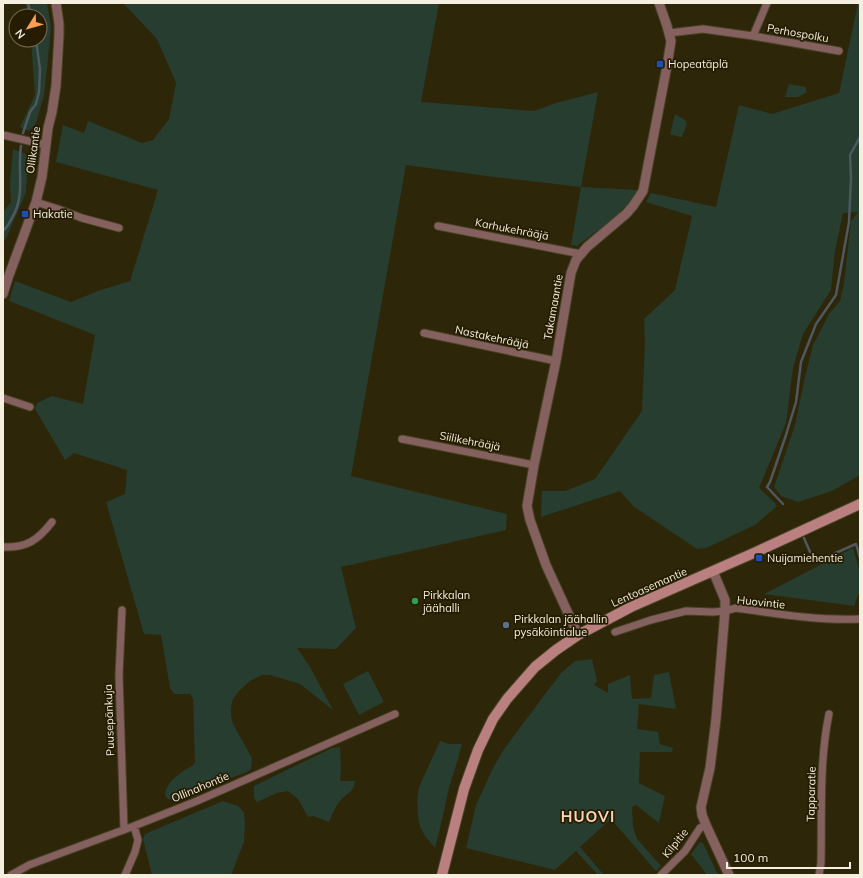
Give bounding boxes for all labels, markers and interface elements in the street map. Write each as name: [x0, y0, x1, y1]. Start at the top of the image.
north arrow: [8, 8, 48, 48]
street label: Perhospolku: [766, 21, 830, 45]
text: N: [12, 26, 28, 42]
place label: Hopeatäplä: [668, 57, 728, 71]
marker: Hopeatäplä: [655, 59, 665, 69]
street label: Ollikantie: [23, 126, 43, 174]
place label: Hakatie: [33, 207, 73, 221]
marker: Hakatie: [20, 209, 30, 219]
street label: Karhukehrääjä: [474, 215, 550, 243]
street label: Takamaantie: [540, 273, 566, 341]
street label: Nastakehrääjä: [454, 322, 530, 352]
street label: Siilikehrääjä: [438, 428, 502, 454]
place label: Nuijamiehentie: [767, 551, 843, 565]
marker: Nuijamiehentie: [754, 553, 764, 563]
street label: Lentoasemantie: [609, 564, 689, 610]
place label: Pirkkalan jäähalli: [422, 588, 470, 615]
street label: Huovintie: [736, 593, 786, 611]
marker: Pirkkalan jäähalli: [410, 596, 420, 606]
place label: Pirkkalan jäähallin pysäköintialue: [514, 612, 607, 639]
marker: Pirkkalan jäähallin pysäköintialue: [501, 620, 511, 630]
street label: Puusepänkuja: [101, 684, 117, 756]
street label: Tapparatie: [804, 766, 818, 822]
street label: Ollinahontie: [169, 769, 231, 805]
district label: HUOVI: [561, 807, 615, 826]
street label: Kilpitie: [659, 825, 691, 861]
scale bar: [727, 844, 850, 870]
text: 100 m: [733, 850, 768, 865]

